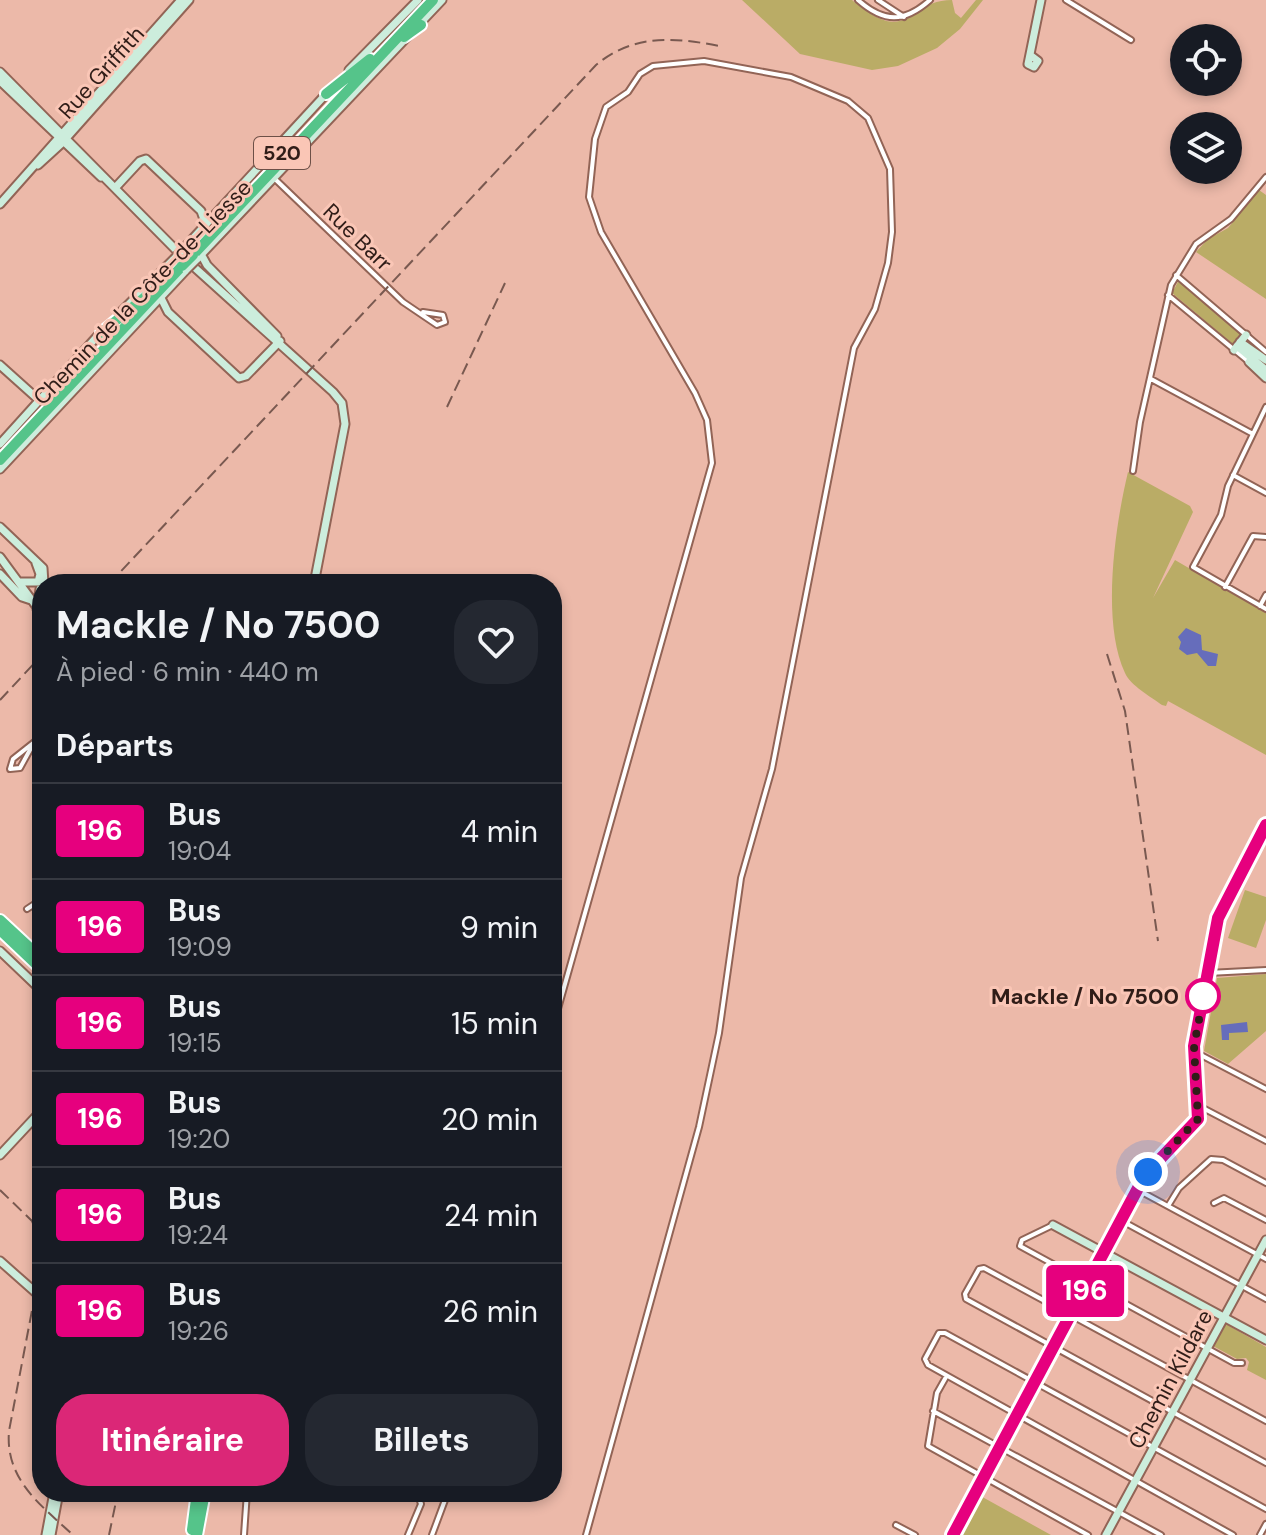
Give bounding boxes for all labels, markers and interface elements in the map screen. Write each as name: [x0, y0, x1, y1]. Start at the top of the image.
street label: Rue Griffith: [52, 20, 151, 125]
map controls: [1170, 24, 1242, 184]
button: locate: [1170, 24, 1242, 96]
button: layers: [1170, 112, 1242, 184]
road number: 520: [254, 137, 310, 169]
street label: Chemin de la Côte-de-Liesse: [27, 174, 258, 411]
street label: Rue Barr: [317, 197, 398, 278]
text: Mackle / No 7500: [56, 600, 381, 650]
button: heart: [454, 600, 538, 684]
text: À pied · 6 min · 440 m: [56, 655, 319, 689]
text: Départs: [56, 726, 174, 765]
text: Bus: [168, 795, 222, 834]
text: 196: [77, 812, 123, 849]
text: 4 min: [461, 812, 538, 851]
text: 19:04: [168, 834, 231, 868]
text: Bus: [168, 891, 222, 930]
text: 196: [77, 908, 123, 945]
text: 9 min: [460, 908, 538, 947]
text: 19:09: [168, 930, 232, 964]
marker: Mackle / No 7500: [1186, 979, 1220, 1013]
place label: Mackle / No 7500: [991, 982, 1179, 1011]
text: Bus: [168, 987, 222, 1026]
text: 196: [77, 1004, 123, 1041]
text: 15 min: [451, 1004, 538, 1043]
text: 19:15: [168, 1026, 222, 1060]
text: Bus: [168, 1083, 222, 1122]
text: 196: [77, 1100, 123, 1137]
text: 20 min: [441, 1100, 538, 1139]
text: 19:20: [168, 1122, 230, 1156]
your location: [1128, 1152, 1168, 1192]
text: Bus: [168, 1179, 222, 1218]
text: 196: [77, 1196, 123, 1233]
text: 24 min: [444, 1196, 538, 1235]
text: 19:24: [168, 1218, 228, 1252]
line badge: 196: [1039, 1265, 1131, 1317]
text: 196: [1062, 1272, 1108, 1309]
text: Bus: [168, 1275, 222, 1314]
text: 196: [77, 1292, 123, 1329]
text: 26 min: [443, 1292, 538, 1331]
street label: Chemin Kildare: [1122, 1305, 1219, 1454]
text: 19:26: [168, 1314, 229, 1348]
button: Itinéraire: [56, 1394, 289, 1486]
button: Billets: [305, 1394, 538, 1486]

